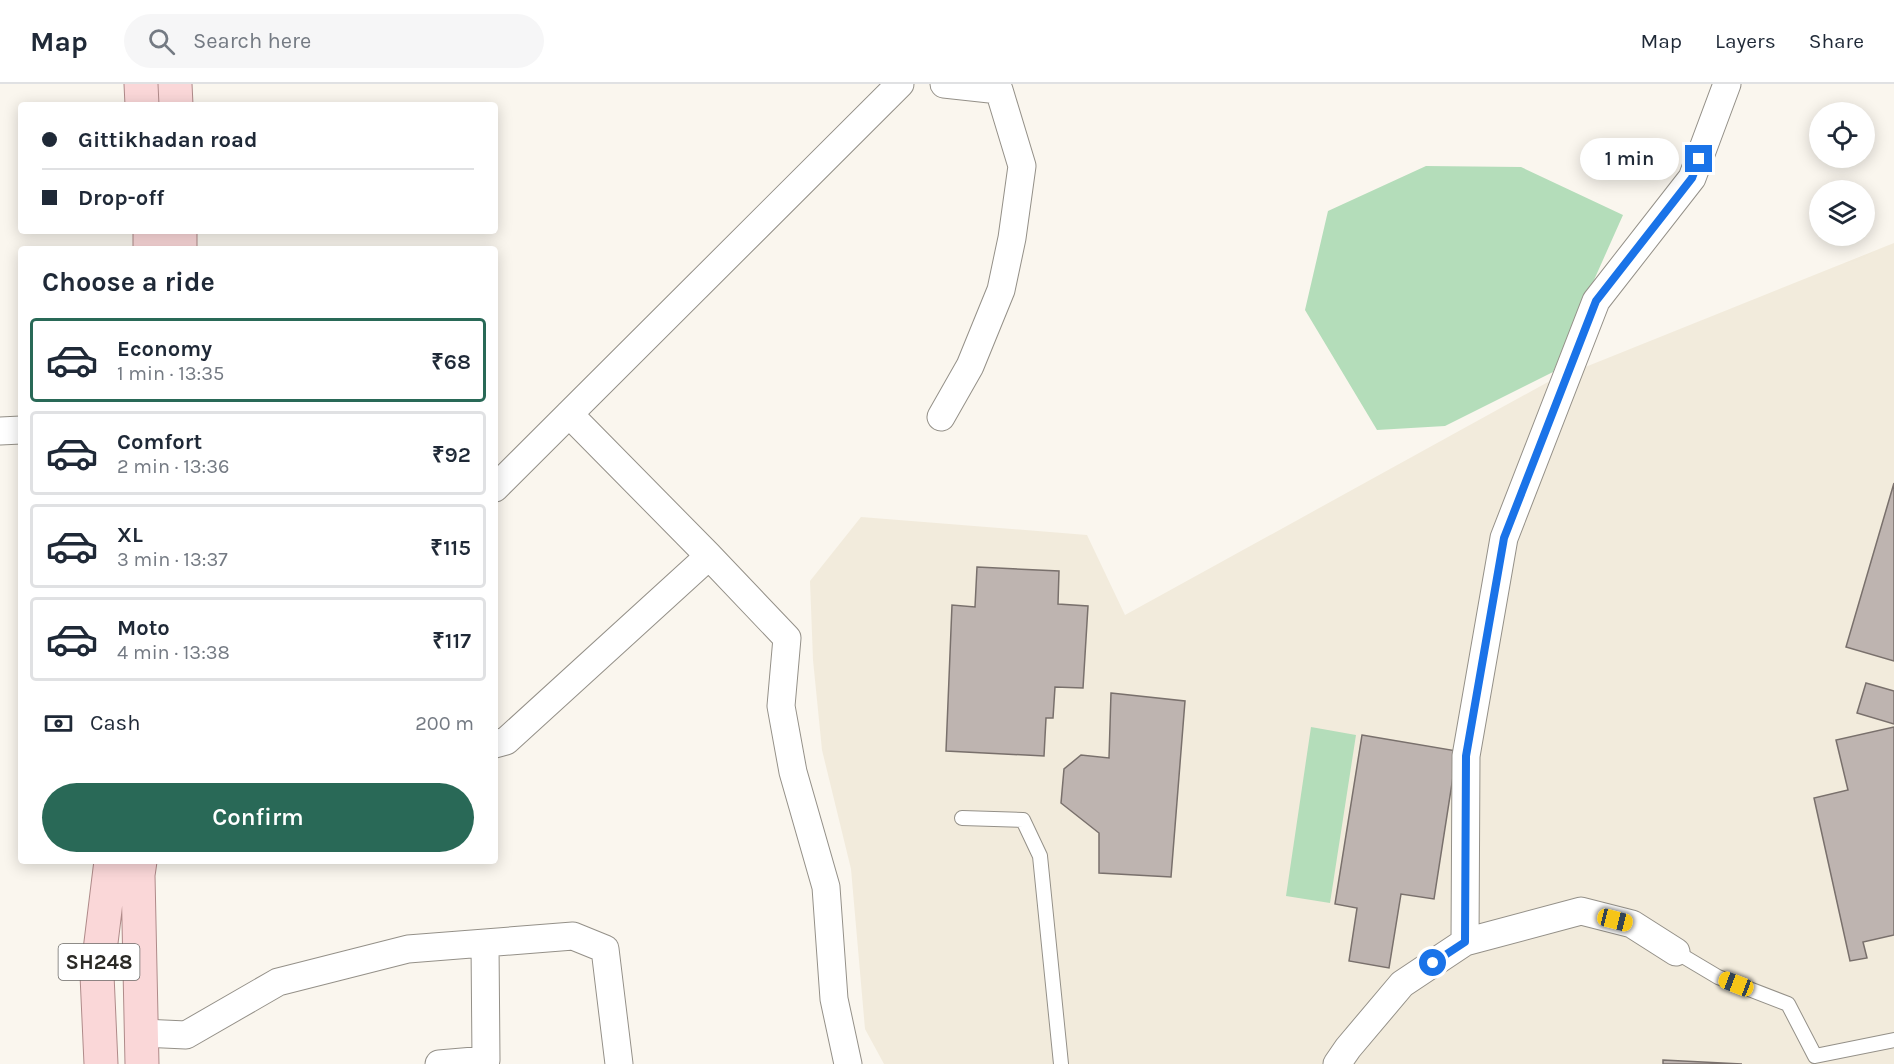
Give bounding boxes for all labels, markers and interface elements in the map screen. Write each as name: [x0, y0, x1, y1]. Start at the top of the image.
search box: [124, 14, 544, 68]
text: Map: [30, 25, 88, 58]
icon: search: [145, 25, 178, 58]
text: Search here: [193, 28, 311, 54]
text: Map: [1640, 29, 1682, 53]
text: Layers: [1715, 29, 1776, 53]
text: Share: [1809, 29, 1864, 53]
map controls: [1809, 102, 1875, 246]
button: locate: [1809, 102, 1875, 168]
text: Gittikhadan road: [78, 127, 257, 153]
callout: 1 min: [1579, 138, 1678, 180]
route end: [1685, 145, 1712, 172]
text: 1 min: [1605, 147, 1654, 170]
button: layers: [1809, 180, 1875, 246]
text: Drop-off: [78, 185, 164, 211]
text: Choose a ride: [42, 266, 215, 298]
icon: car: [45, 333, 99, 387]
text: Economy: [117, 336, 212, 362]
text: ₹68: [431, 349, 471, 375]
text: 1 min · 13:35: [117, 362, 224, 385]
icon: car: [45, 426, 99, 480]
text: Comfort: [117, 429, 202, 455]
text: ₹92: [432, 442, 471, 468]
text: 2 min · 13:36: [117, 455, 229, 478]
icon: car: [45, 519, 99, 573]
text: XL: [117, 522, 143, 548]
text: ₹115: [430, 535, 471, 561]
text: 3 min · 13:37: [117, 548, 228, 571]
icon: car: [45, 612, 99, 666]
text: Moto: [117, 615, 170, 641]
text: ₹117: [432, 628, 471, 654]
text: 4 min · 13:38: [117, 641, 230, 664]
icon: cash: [42, 707, 75, 740]
text: Cash: [90, 710, 140, 736]
text: 200 m: [415, 712, 474, 735]
button: Confirm: [42, 783, 474, 852]
car: [1595, 907, 1635, 933]
road number: SH248: [58, 944, 140, 980]
route start: [1419, 949, 1446, 976]
car: [1716, 969, 1756, 999]

